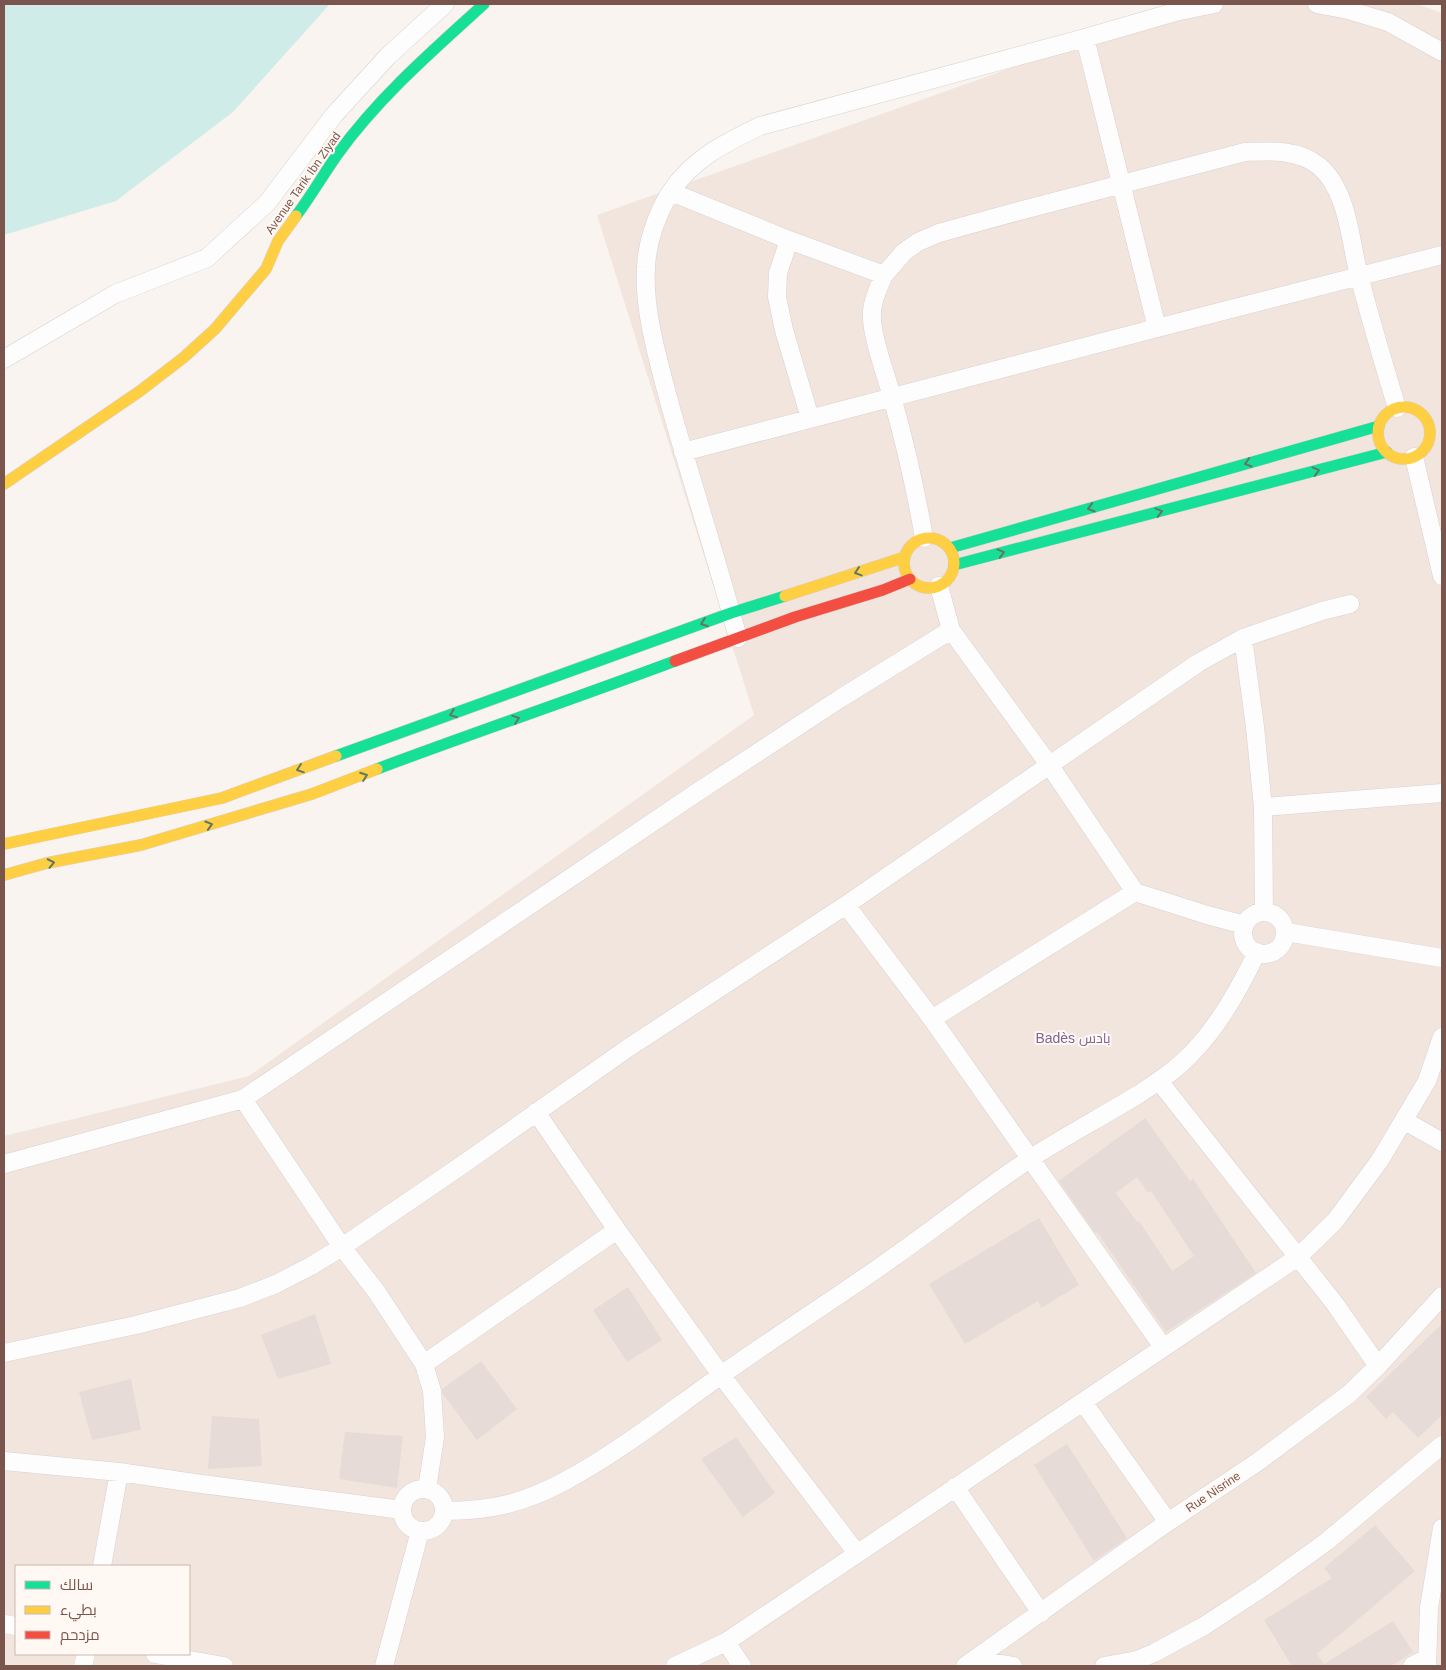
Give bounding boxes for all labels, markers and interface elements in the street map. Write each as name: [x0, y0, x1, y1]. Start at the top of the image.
street label: Avenue Tarik Ibn Ziyad: [262, 129, 344, 237]
one-way arrow: [1243, 457, 1252, 468]
one-way arrow: [1311, 466, 1320, 477]
one-way arrow: [1088, 502, 1096, 512]
one-way arrow: [1154, 508, 1162, 518]
one-way arrow: [997, 548, 1006, 559]
one-way arrow: [855, 567, 863, 577]
one-way arrow: [700, 617, 709, 627]
one-way arrow: [449, 708, 457, 718]
one-way arrow: [511, 715, 520, 725]
one-way arrow: [296, 764, 304, 774]
one-way arrow: [359, 771, 367, 781]
one-way arrow: [204, 821, 213, 831]
one-way arrow: [47, 858, 55, 868]
district label: Badès بادس: [1035, 1030, 1111, 1046]
street label: Rue Nisrine: [1183, 1468, 1243, 1515]
legend: [15, 1565, 190, 1655]
text: سالك: [60, 1576, 93, 1593]
text: بطيء: [60, 1601, 97, 1622]
text: مزدحم: [60, 1626, 100, 1645]

